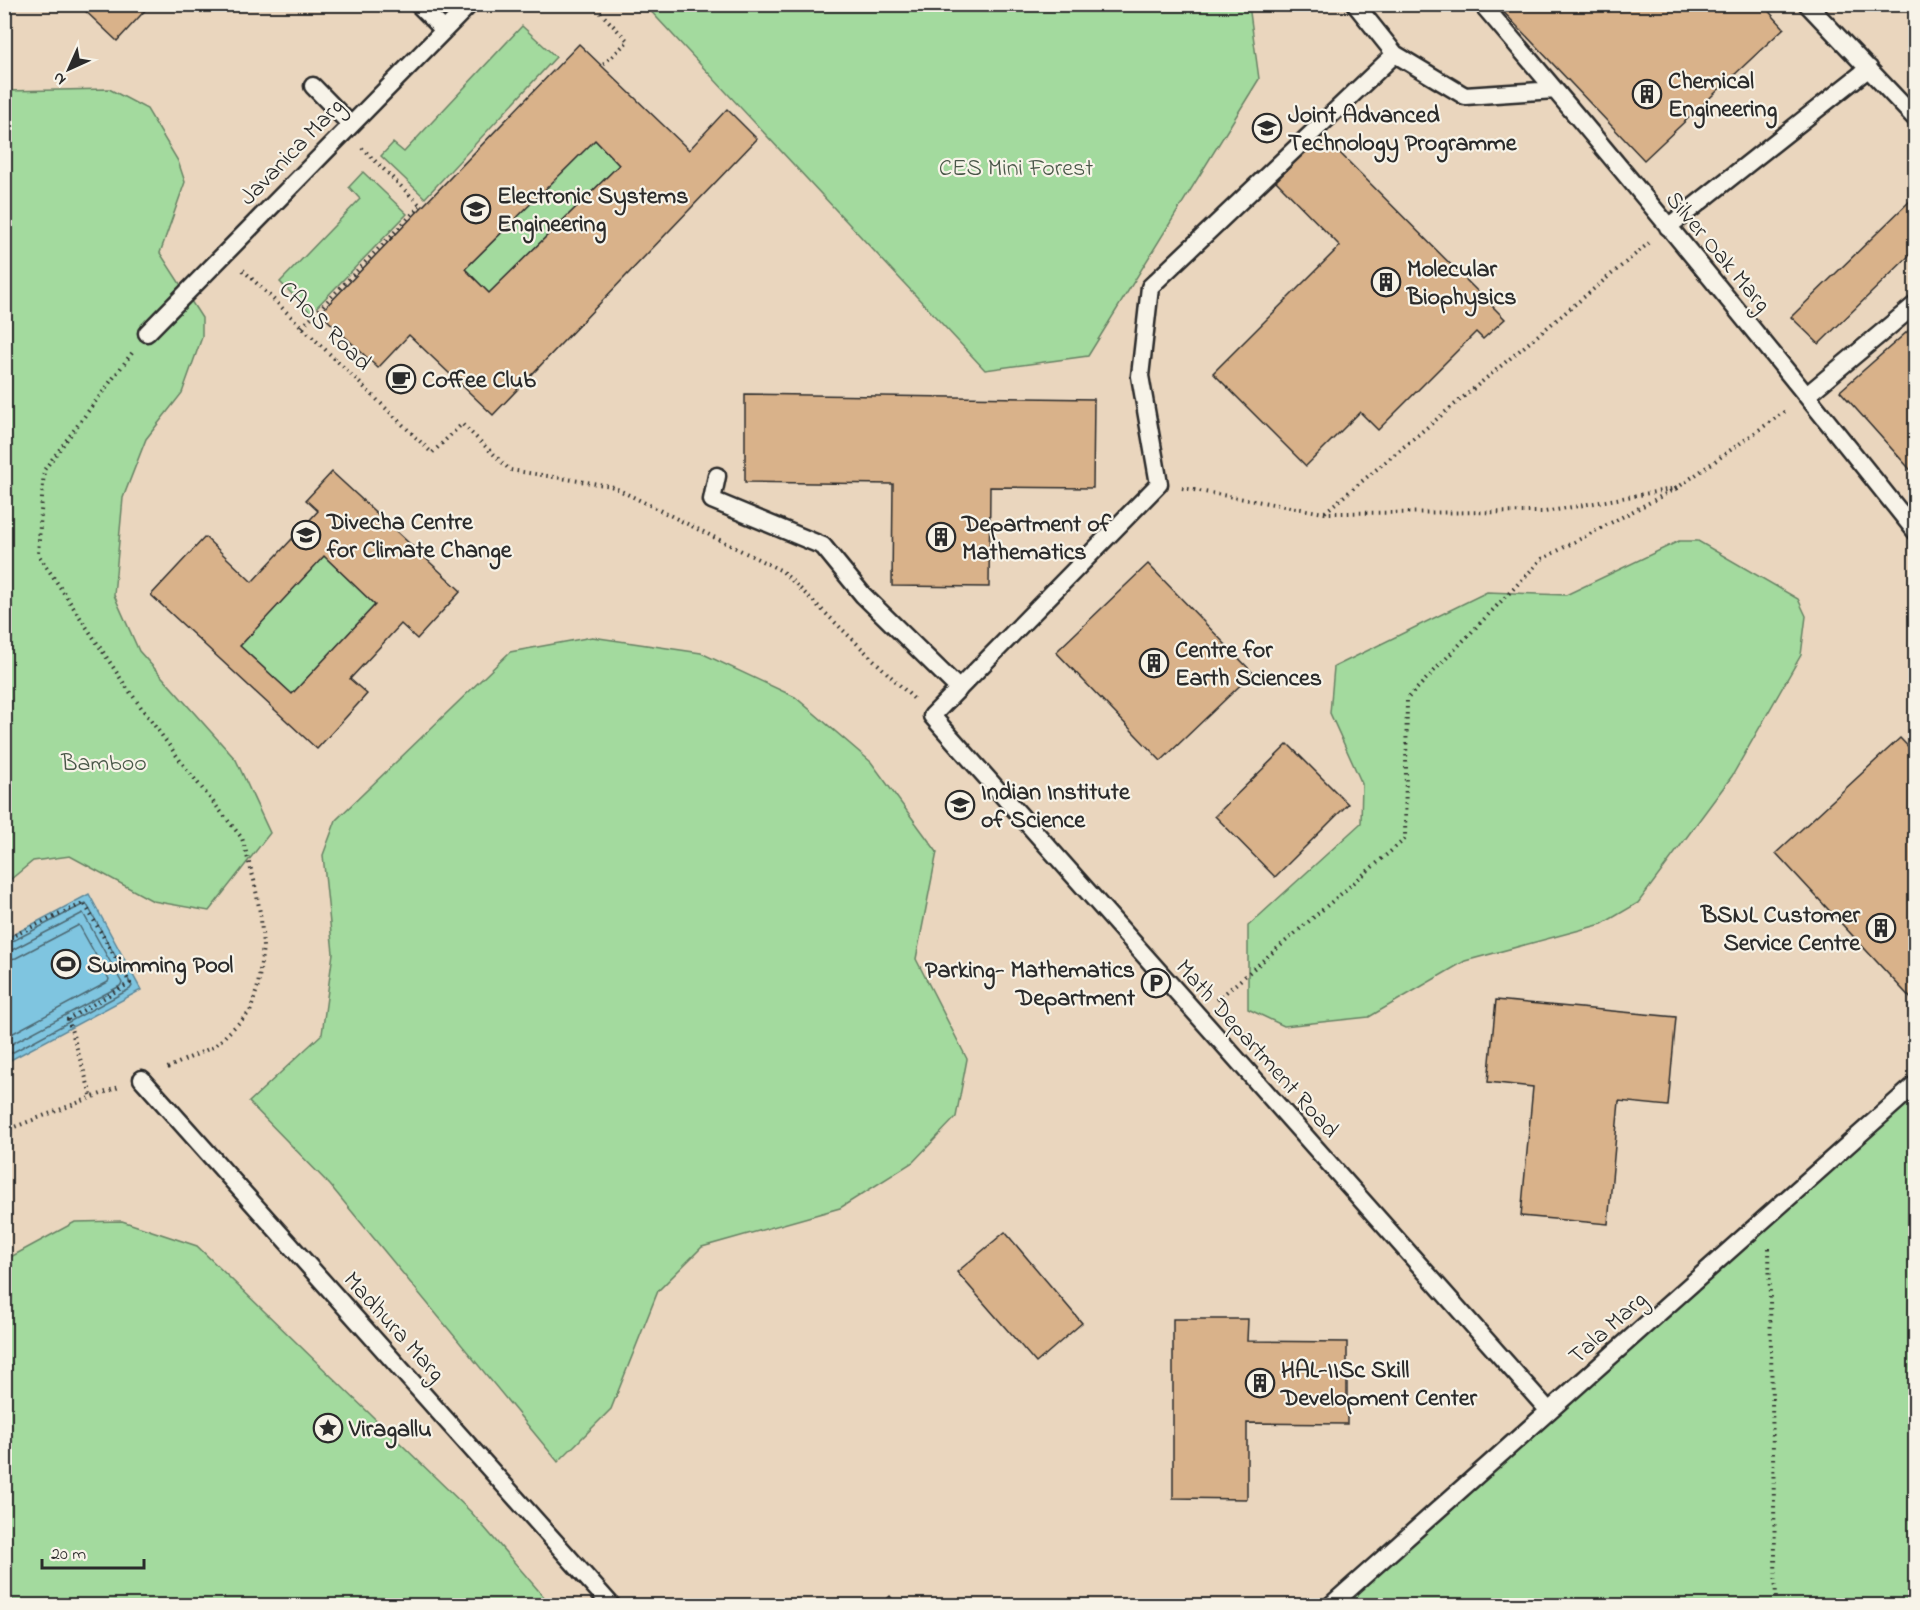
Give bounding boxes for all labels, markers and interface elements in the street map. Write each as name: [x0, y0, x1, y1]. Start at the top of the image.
north arrow: [39, 39, 99, 99]
place label: Chemical Engineering: [1668, 65, 1777, 129]
text: N: [47, 66, 72, 91]
building icon: Chemical Engineering: [1631, 78, 1663, 110]
street label: Javanica Marg: [232, 91, 353, 215]
place label: Joint Advanced Technology Programme: [1288, 99, 1518, 163]
school or university icon: Joint Advanced Technology Programme: [1251, 112, 1283, 144]
park label: CES Mini Forest: [939, 152, 1093, 187]
place label: Electronic Systems Engineering: [497, 180, 688, 244]
street label: Silver Oak Marg: [1656, 184, 1778, 321]
school or university icon: Electronic Systems Engineering: [460, 193, 492, 225]
place label: Molecular Biophysics: [1406, 253, 1516, 317]
building icon: Molecular Biophysics: [1370, 266, 1402, 298]
street label: CAOS Road: [270, 273, 379, 380]
cafe icon: Coffee Club: [385, 363, 417, 395]
place label: Coffee Club: [422, 364, 536, 399]
place label: Divecha Centre for Climate Change: [326, 506, 513, 570]
place label: Department of Mathematics: [961, 508, 1112, 571]
school or university icon: Divecha Centre for Climate Change: [290, 519, 322, 551]
building icon: Department of Mathematics: [925, 521, 957, 553]
place label: Centre for Earth Sciences: [1175, 634, 1322, 697]
building icon: Centre for Earth Sciences: [1138, 647, 1170, 679]
park label: Bamboo: [60, 747, 147, 782]
place label: Indian Institute of Science: [981, 776, 1131, 839]
school or university icon: Indian Institute of Science: [944, 789, 976, 821]
place label: BSNL Customer Service Centre: [1700, 899, 1861, 962]
building icon: BSNL Customer Service Centre: [1865, 912, 1897, 944]
sports icon: Swimming Pool: [50, 948, 82, 980]
place label: Swimming Pool: [87, 949, 233, 985]
street label: Math Department Road: [1166, 952, 1347, 1147]
place label: Parking- Mathematics Department: [925, 954, 1136, 1017]
parking icon: Parking- Mathematics Department: [1140, 967, 1172, 999]
street label: Madhura Marg: [334, 1265, 452, 1391]
street label: Tala Marg: [1561, 1284, 1656, 1374]
place label: HAL-IISc Skill Development Center: [1280, 1354, 1478, 1417]
building icon: HAL-IISc Skill Development Center: [1244, 1367, 1276, 1399]
place icon: Viragallu: [312, 1412, 344, 1444]
place label: Viragallu: [348, 1413, 432, 1449]
scale bar: [42, 1532, 144, 1570]
text: 20 m: [51, 1542, 86, 1568]

